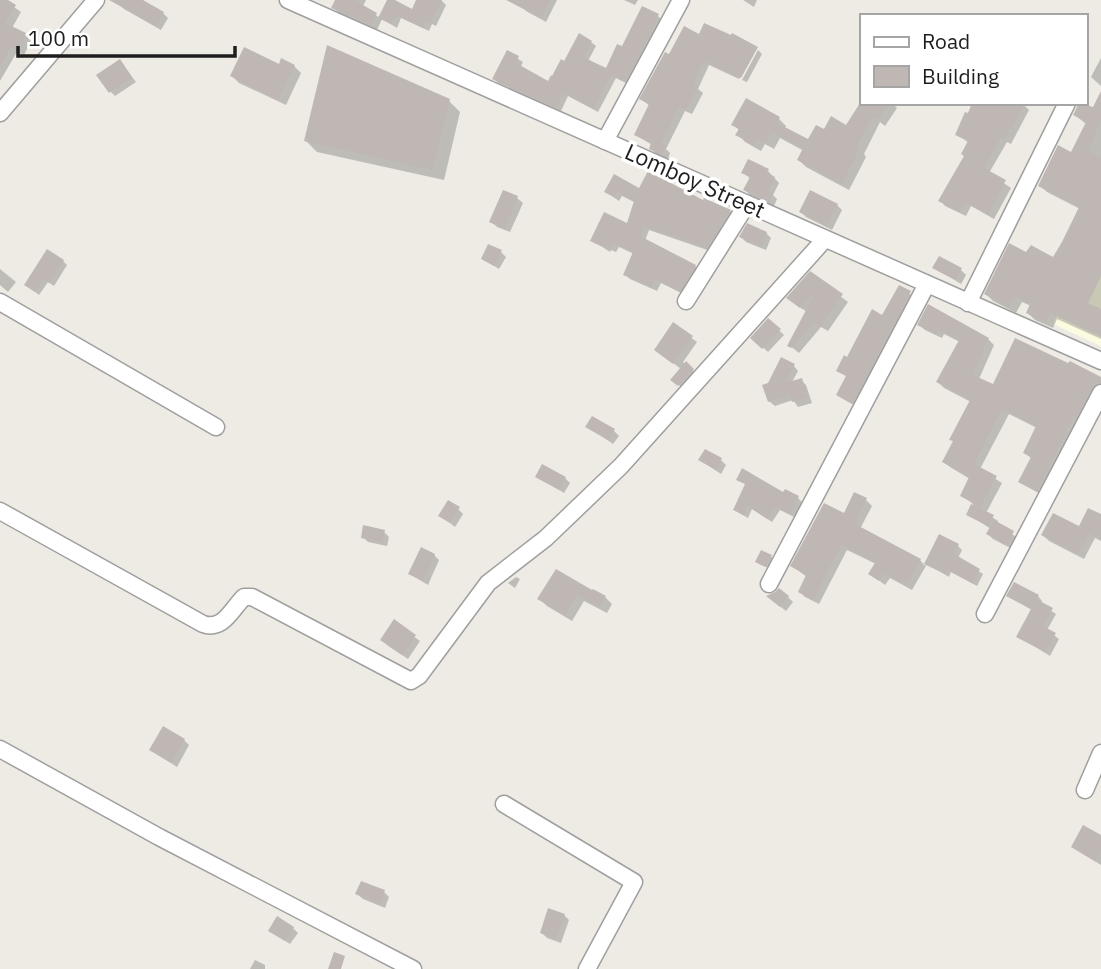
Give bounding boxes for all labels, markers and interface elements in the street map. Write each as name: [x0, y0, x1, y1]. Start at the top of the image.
scale bar: [18, 14, 234, 58]
legend: [860, 14, 1087, 105]
text: 100 m: [28, 24, 89, 52]
text: Road: [922, 27, 970, 55]
text: Building: [922, 62, 999, 90]
street label: Lomboy Street: [621, 136, 770, 224]

